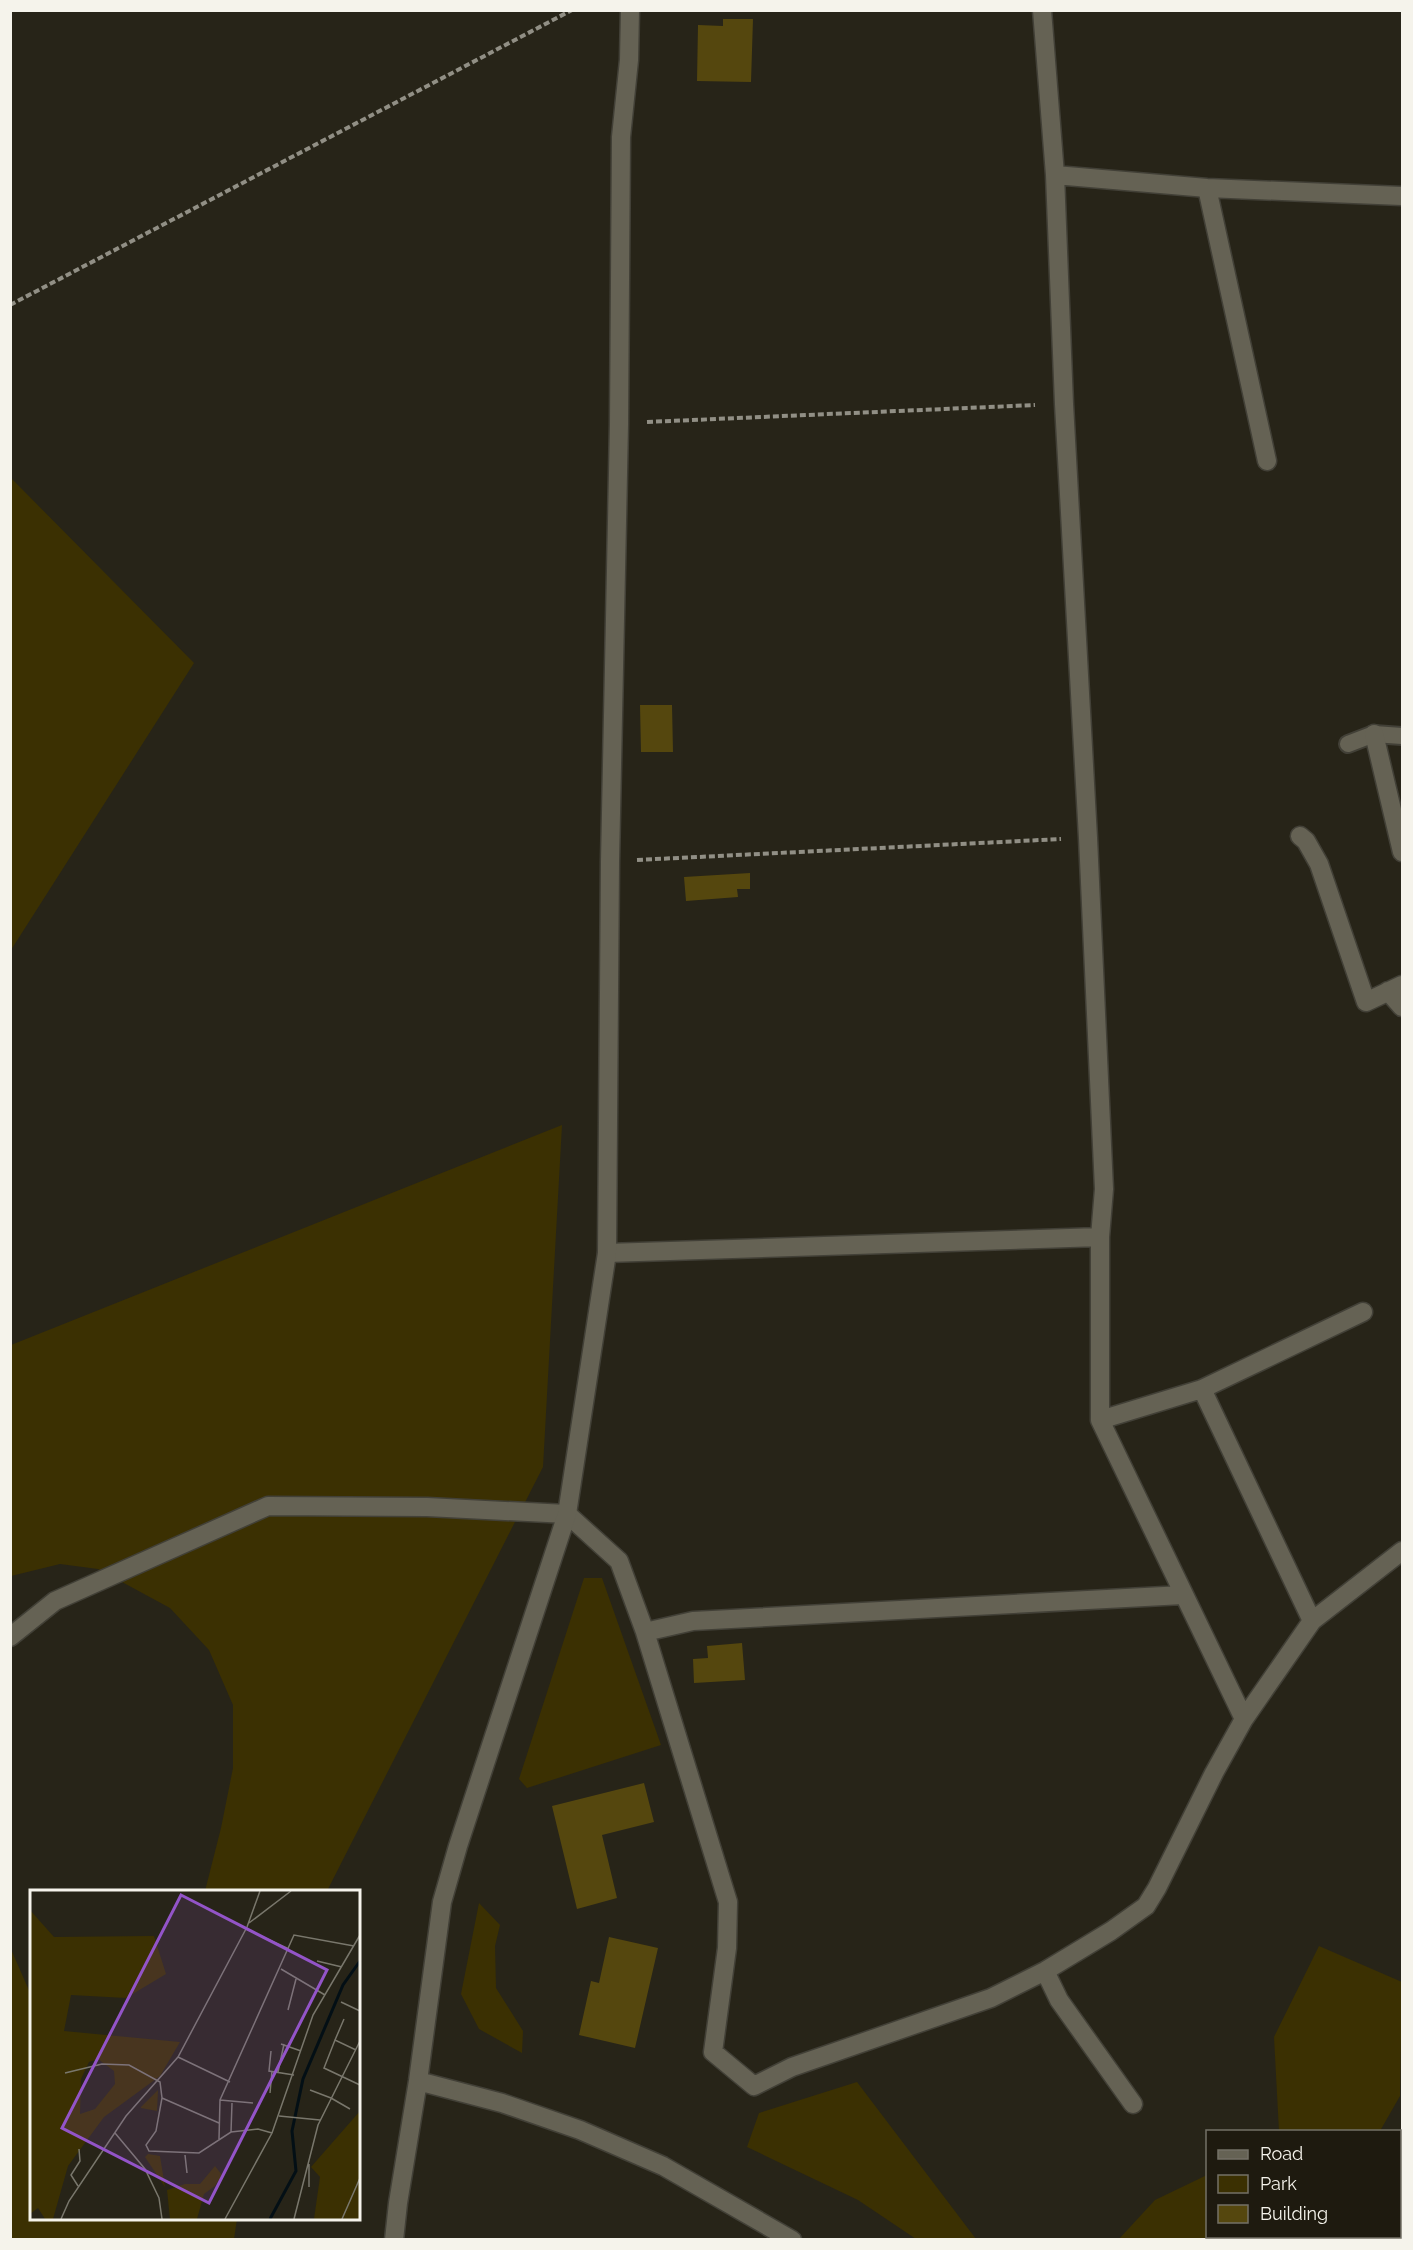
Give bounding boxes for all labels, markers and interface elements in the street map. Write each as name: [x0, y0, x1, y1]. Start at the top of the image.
inset map: [30, 1890, 360, 2220]
legend: [1206, 2130, 1401, 2238]
text: Road: [1260, 2143, 1303, 2164]
text: Park: [1260, 2173, 1297, 2194]
text: Building: [1260, 2203, 1328, 2224]

